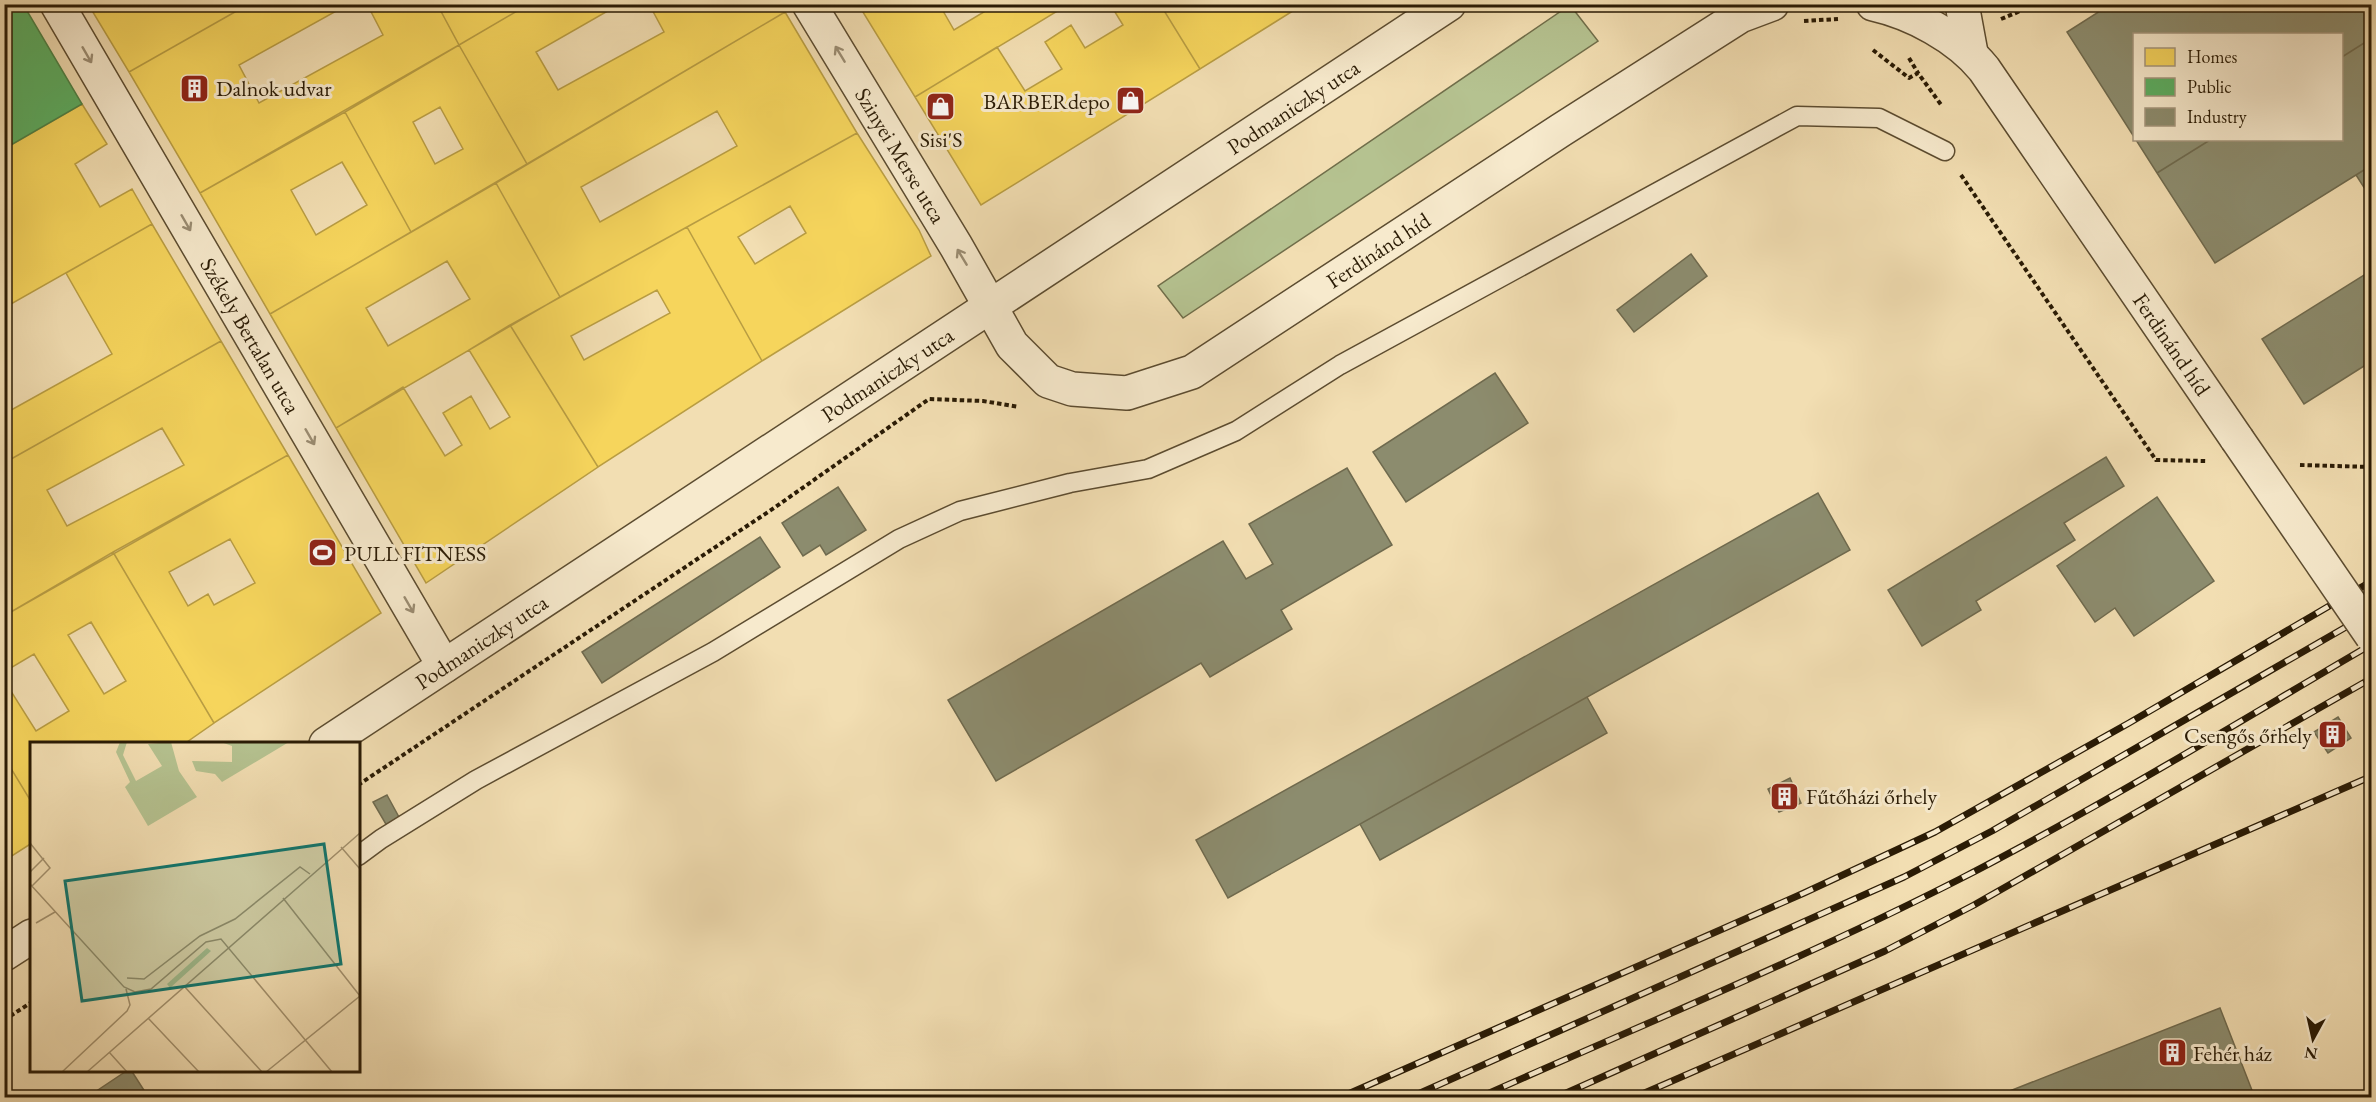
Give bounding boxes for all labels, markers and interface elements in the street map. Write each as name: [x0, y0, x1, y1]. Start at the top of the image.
legend: [2133, 33, 2343, 141]
text: Homes: [2187, 45, 2238, 68]
one-way arrow: [81, 46, 93, 63]
one-way arrow: [833, 46, 845, 63]
street label: Podmaniczky utca: [1221, 53, 1365, 161]
building icon: Dalnok udvar: [179, 72, 211, 104]
place label: Dalnok udvar: [216, 74, 332, 103]
text: Public: [2187, 75, 2231, 98]
street label: Szinyei Merse utca: [849, 82, 953, 229]
shop icon: BARBERdepo: [1115, 85, 1147, 117]
place label: BARBERdepo: [983, 87, 1110, 116]
shop icon: Sisi'S: [925, 91, 957, 123]
text: Industry: [2187, 105, 2247, 128]
place label: Sisi'S: [920, 125, 962, 154]
street label: Ferdinánd híd: [1320, 205, 1436, 295]
one-way arrow: [180, 214, 192, 231]
one-way arrow: [956, 249, 968, 266]
street label: Székely Bertalan utca: [194, 252, 308, 419]
street label: Ferdinánd híd: [2127, 287, 2218, 402]
street label: Podmaniczky utca: [815, 320, 959, 428]
one-way arrow: [305, 428, 317, 445]
sports icon: PULL FITNESS: [307, 537, 339, 569]
place label: PULL FITNESS: [344, 539, 486, 568]
street label: Podmaniczky utca: [409, 587, 553, 696]
one-way arrow: [403, 596, 415, 613]
building icon: Csengős őrhely: [2317, 719, 2349, 751]
place label: Csengős őrhely: [2184, 721, 2312, 750]
inset map: [30, 742, 360, 1072]
building icon: Fűtőházi őrhely: [1769, 780, 1801, 812]
place label: Fűtőházi őrhely: [1806, 782, 1938, 811]
north arrow: [2283, 1009, 2343, 1069]
building icon: Fehér ház: [2156, 1037, 2188, 1069]
place label: Fehér ház: [2193, 1039, 2273, 1068]
text: N: [2303, 1042, 2319, 1065]

